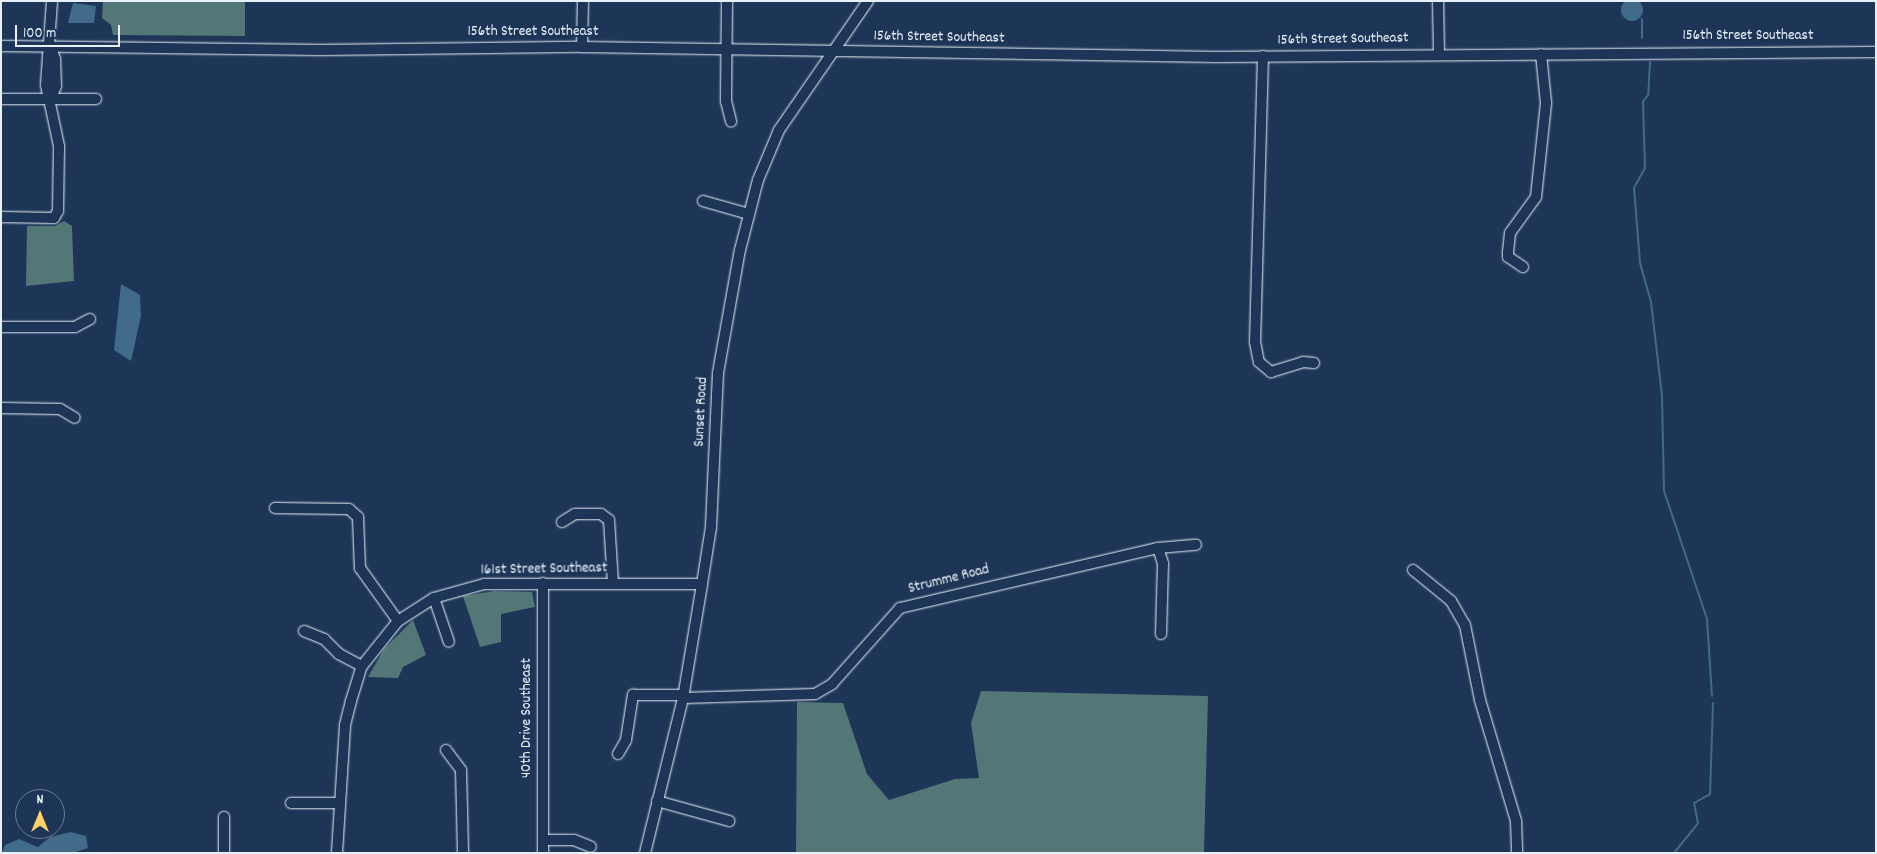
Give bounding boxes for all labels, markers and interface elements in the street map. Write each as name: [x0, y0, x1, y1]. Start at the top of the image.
scale bar: [18, 15, 122, 47]
text: 100 m: [23, 23, 56, 45]
street label: 156th Street Southeast: [468, 24, 598, 42]
street label: 156th Street Southeast: [873, 28, 1005, 48]
street label: 156th Street Southeast: [1683, 28, 1813, 46]
street label: 156th Street Southeast: [1277, 30, 1409, 50]
street label: Sunset Road: [691, 377, 713, 447]
street label: 161st Street Southeast: [480, 560, 608, 580]
street label: Strumme Road: [907, 561, 991, 599]
street label: 40th Drive Southeast: [519, 658, 537, 778]
north arrow: [15, 789, 65, 839]
text: N: [37, 790, 43, 810]

